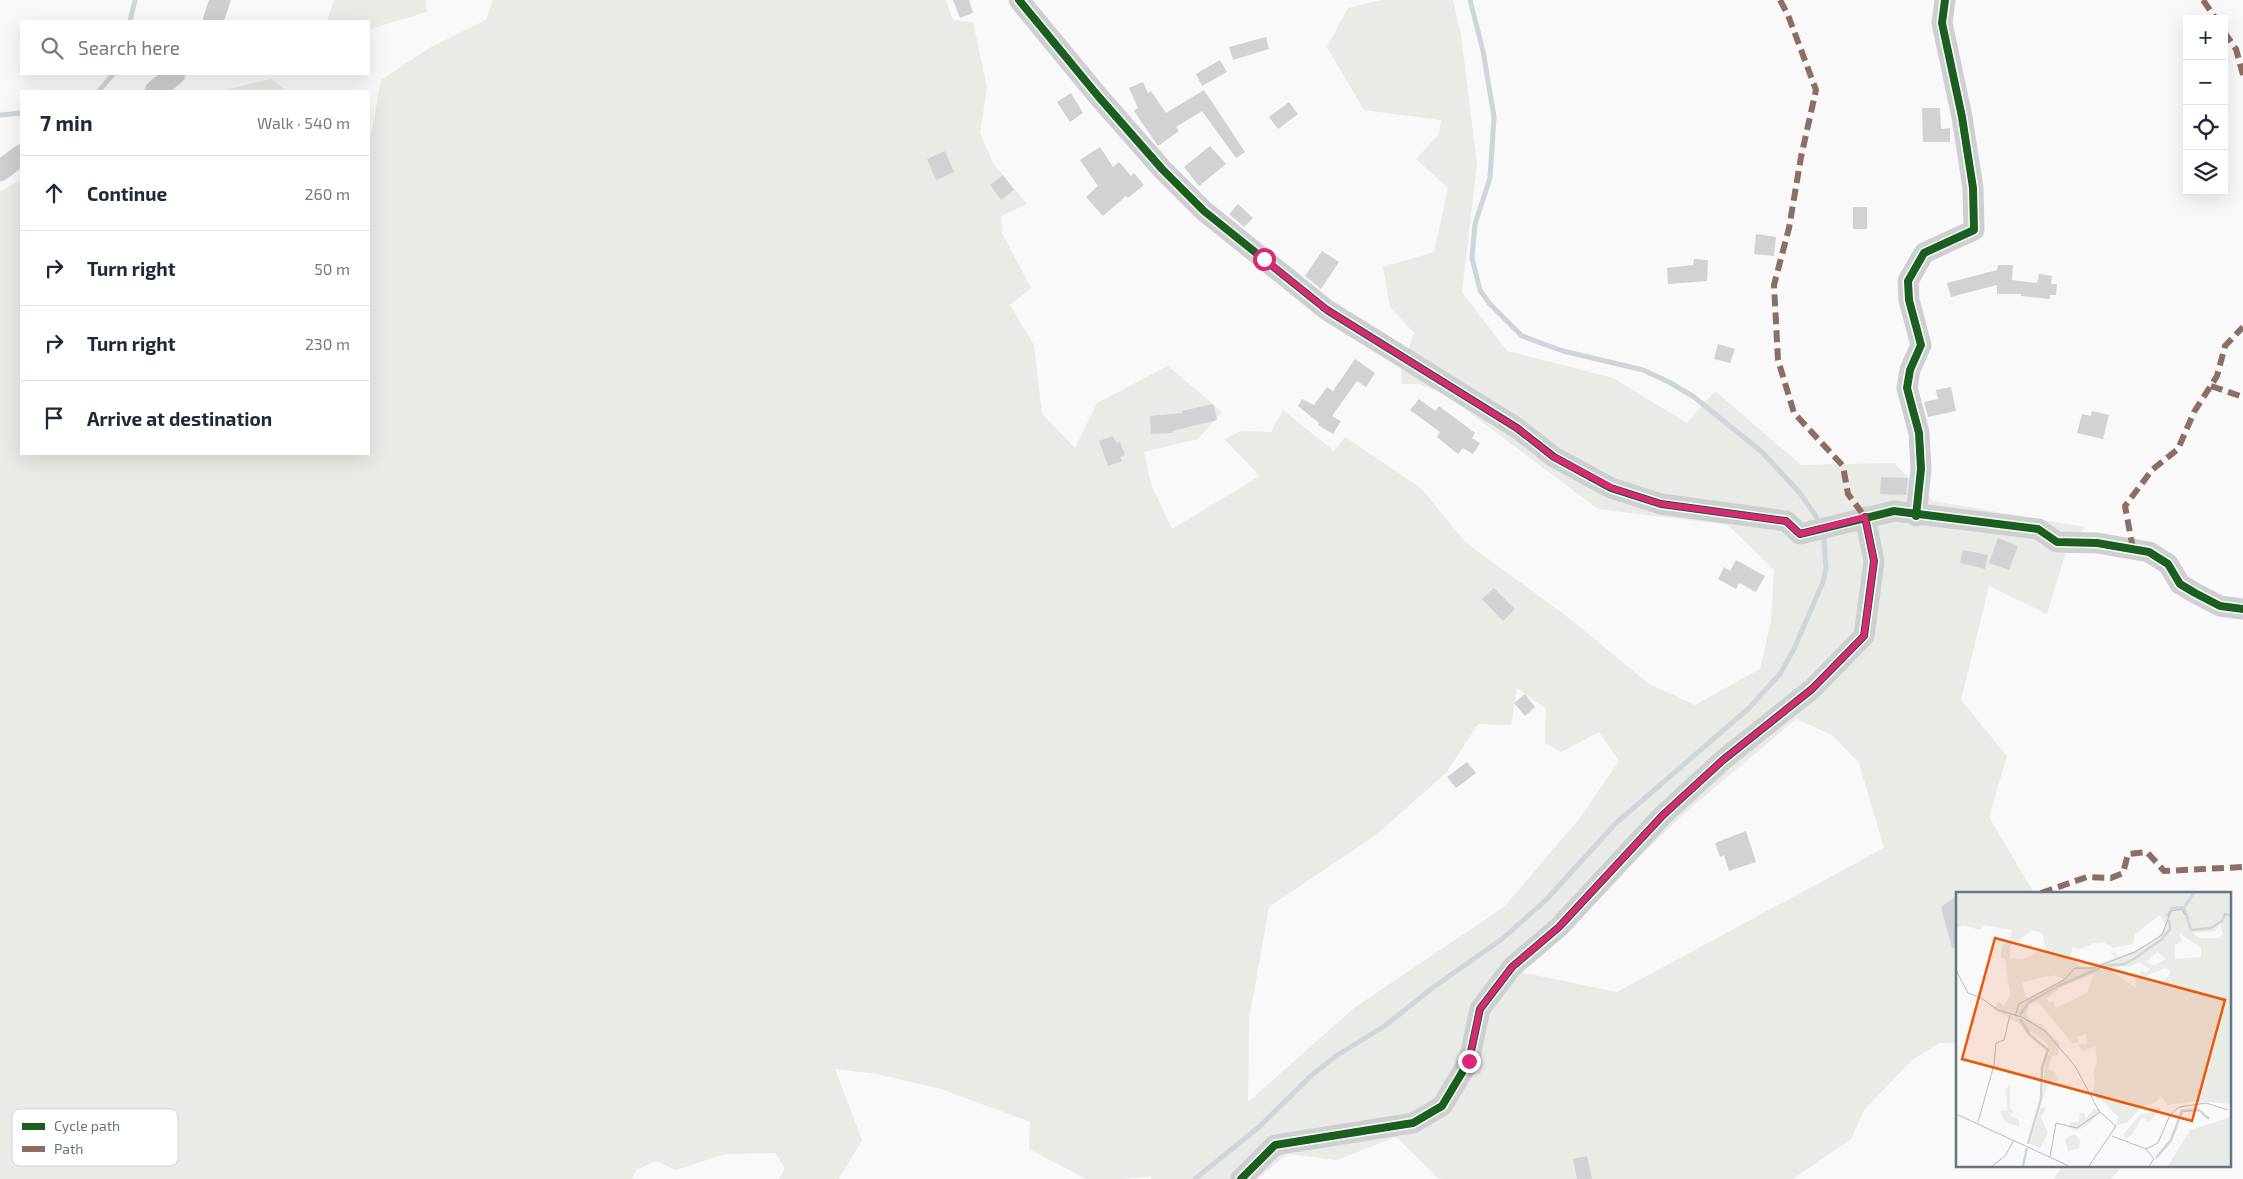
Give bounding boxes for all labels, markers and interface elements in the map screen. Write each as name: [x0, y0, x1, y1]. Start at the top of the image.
map controls: [2183, 15, 2228, 195]
button: +: [2183, 15, 2228, 60]
search box: [20, 20, 370, 75]
icon: search: [38, 34, 66, 62]
text: Search here: [78, 36, 180, 59]
button: −: [2183, 60, 2228, 105]
button: locate: [2183, 105, 2228, 150]
text: 7 min: [40, 110, 93, 135]
text: Walk · 540 m: [257, 113, 350, 132]
button: layers: [2183, 150, 2228, 195]
icon: ahead: [40, 179, 68, 207]
text: Continue: [87, 182, 167, 205]
text: 260 m: [305, 184, 350, 203]
route start: [1253, 248, 1276, 271]
icon: right: [40, 254, 68, 282]
text: Turn right: [87, 257, 175, 280]
text: 50 m: [314, 259, 350, 278]
icon: right: [40, 329, 68, 357]
text: Turn right: [87, 332, 175, 355]
text: 230 m: [305, 334, 350, 353]
icon: arrive: [40, 404, 68, 432]
text: Arrive at destination: [87, 407, 272, 430]
inset map: [1956, 892, 2230, 1166]
route end: [1458, 1050, 1481, 1073]
legend: [12, 1109, 178, 1166]
text: Cycle path: [54, 1117, 120, 1134]
text: Path: [54, 1140, 83, 1157]

